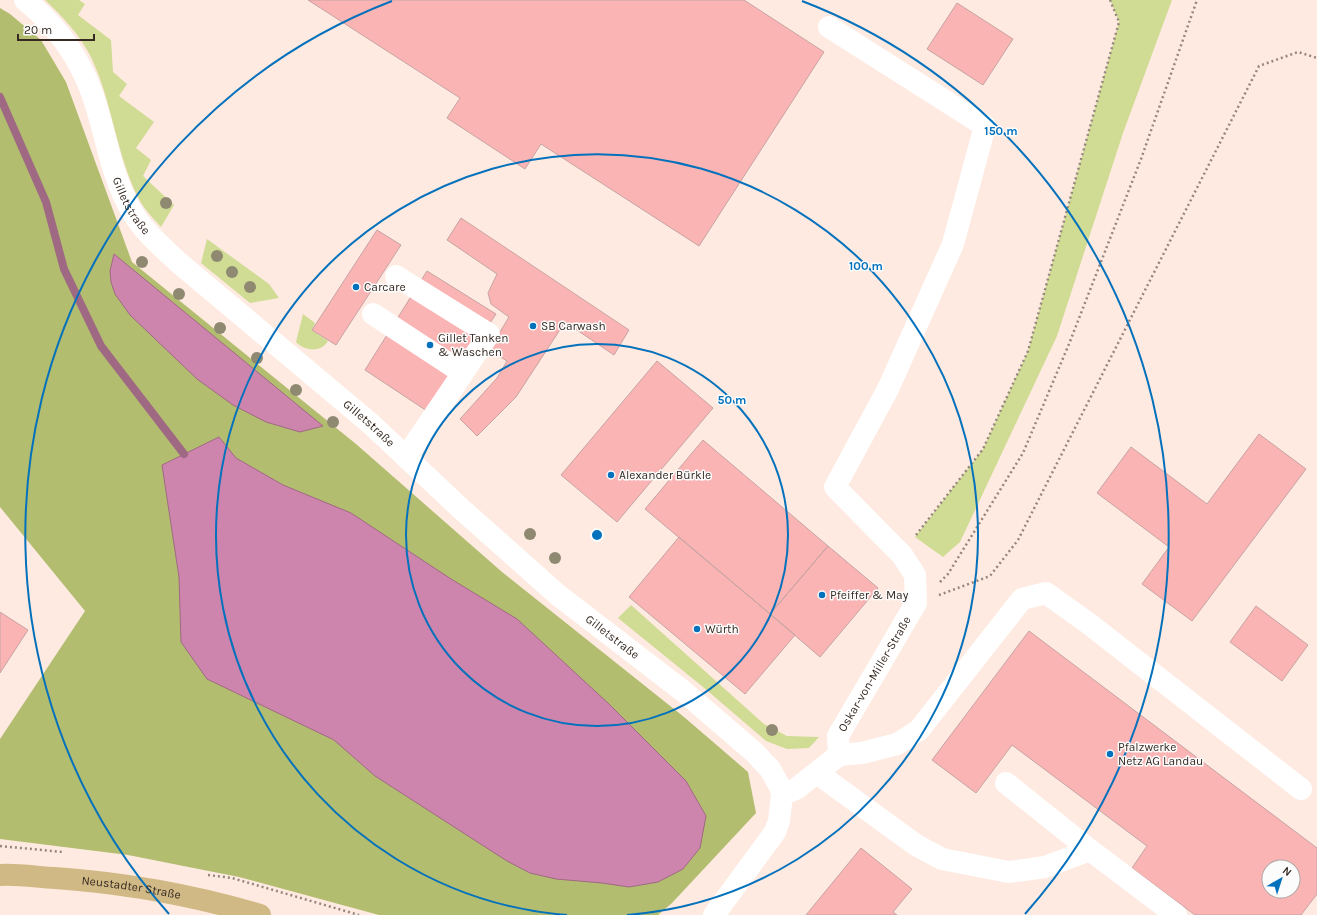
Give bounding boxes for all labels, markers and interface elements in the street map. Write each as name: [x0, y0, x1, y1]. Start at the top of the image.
scale bar: [18, 16, 94, 42]
text: 20 m: [24, 23, 52, 37]
text: 150 m: [984, 124, 1018, 138]
street label: Gilletstraße: [110, 175, 153, 237]
text: 100 m: [849, 259, 883, 273]
place label: Carcare: [364, 280, 406, 294]
marker: Carcare: [351, 282, 361, 292]
place label: SB Carwash: [541, 319, 606, 333]
marker: SB Carwash: [528, 321, 538, 331]
place label: Gillet Tanken & Waschen: [438, 331, 509, 359]
marker: Gillet Tanken & Waschen: [425, 340, 435, 350]
text: 50 m: [718, 393, 747, 407]
street label: Gilletstraße: [340, 397, 398, 450]
place label: Alexander Bürkle: [619, 468, 711, 482]
marker: Alexander Bürkle: [606, 470, 616, 480]
centre of rings: [590, 528, 604, 542]
place label: Pfeiffer & May: [830, 588, 909, 602]
marker: Pfeiffer & May: [817, 590, 827, 600]
street label: Gilletstraße: [583, 612, 642, 662]
street label: Oskar-von-Miller-Straße: [835, 614, 914, 734]
place label: Würth: [705, 622, 739, 636]
marker: Würth: [692, 624, 702, 634]
place label: Pfalzwerke Netz AG Landau: [1118, 740, 1203, 768]
marker: Pfalzwerke Netz AG Landau: [1105, 749, 1115, 759]
north arrow: [1261, 859, 1301, 899]
text: N: [1280, 864, 1294, 879]
street label: Neustadter Straße: [81, 873, 182, 902]

